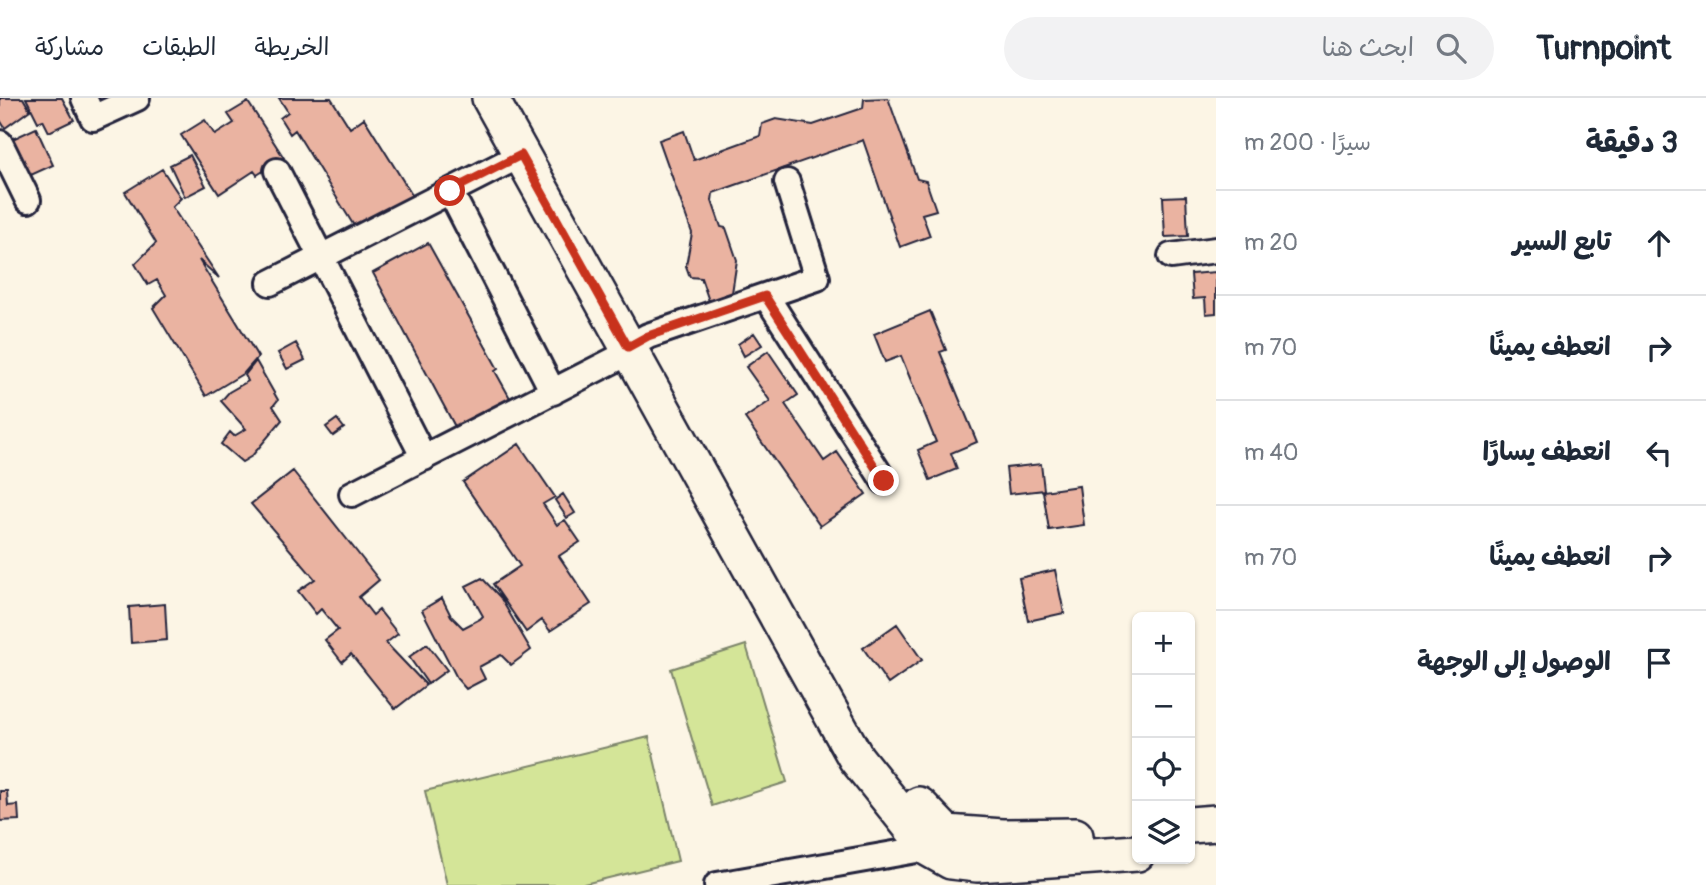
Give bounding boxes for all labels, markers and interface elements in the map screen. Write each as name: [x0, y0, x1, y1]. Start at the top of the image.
search box: [1004, 17, 1494, 80]
text: Turnpoint: [1536, 28, 1671, 69]
icon: search: [1432, 29, 1470, 67]
text: ابحث هنا: [1322, 32, 1414, 64]
text: مشاركة: [35, 33, 104, 62]
text: الطبقات: [142, 33, 217, 62]
text: الخريطة: [255, 33, 329, 62]
text: 3 دقيقة: [1586, 124, 1678, 161]
text: سيرًا · 200 m: [1244, 128, 1371, 157]
route start: [434, 175, 465, 206]
icon: ahead: [1640, 224, 1678, 262]
text: تابع السير: [1513, 226, 1611, 258]
text: 20 m: [1244, 228, 1298, 257]
icon: right: [1640, 329, 1678, 367]
text: انعطف يمينًا: [1489, 331, 1611, 363]
text: 70 m: [1244, 333, 1297, 362]
icon: left: [1640, 434, 1678, 472]
text: انعطف يسارًا: [1482, 436, 1611, 468]
text: 40 m: [1244, 438, 1299, 467]
route end: [868, 465, 899, 496]
icon: right: [1640, 539, 1678, 577]
text: انعطف يمينًا: [1489, 541, 1611, 573]
text: 70 m: [1244, 543, 1297, 572]
map controls: [1132, 612, 1195, 864]
button: +: [1132, 612, 1195, 675]
icon: arrive: [1640, 644, 1678, 682]
text: الوصول إلى الوجهة: [1417, 646, 1611, 678]
button: −: [1132, 675, 1195, 738]
button: locate: [1132, 738, 1195, 801]
button: layers: [1132, 801, 1195, 864]

